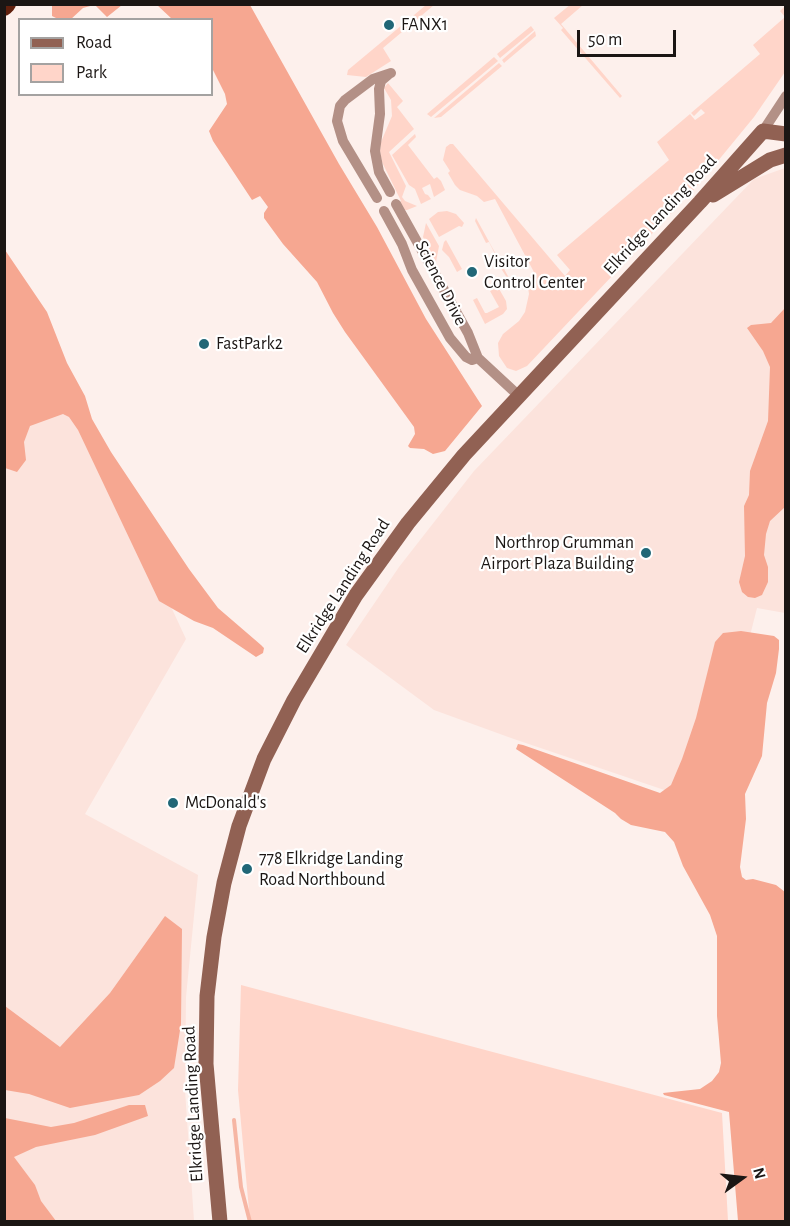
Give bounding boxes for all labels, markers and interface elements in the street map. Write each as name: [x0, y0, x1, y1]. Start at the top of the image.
place label: FANX1: [401, 14, 448, 36]
legend: [18, 18, 213, 96]
marker: FANX1: [382, 18, 396, 32]
scale bar: [580, 18, 679, 56]
text: 50 m: [588, 31, 622, 49]
text: Road: [76, 34, 112, 52]
text: Park: [76, 64, 107, 82]
street label: Elkridge Landing Road: [599, 150, 721, 280]
street label: Science Drive: [410, 237, 472, 329]
place label: Visitor Control Center: [484, 251, 585, 294]
marker: Visitor Control Center: [465, 265, 479, 279]
place label: FastPark2: [216, 333, 283, 355]
marker: FastPark2: [197, 337, 211, 351]
street label: Elkridge Landing Road: [291, 515, 395, 657]
place label: Northrop Grumman Airport Plaza Building: [481, 532, 634, 574]
marker: Northrop Grumman Airport Plaza Building: [639, 546, 653, 560]
place label: McDonald's: [185, 792, 267, 814]
marker: McDonald's: [166, 796, 180, 810]
place label: 778 Elkridge Landing Road Northbound: [259, 848, 403, 890]
marker: 778 Elkridge Landing Road Northbound: [240, 862, 254, 876]
street label: Elkridge Landing Road: [178, 1025, 208, 1183]
north arrow: [712, 1148, 772, 1208]
text: N: [750, 1166, 769, 1181]

